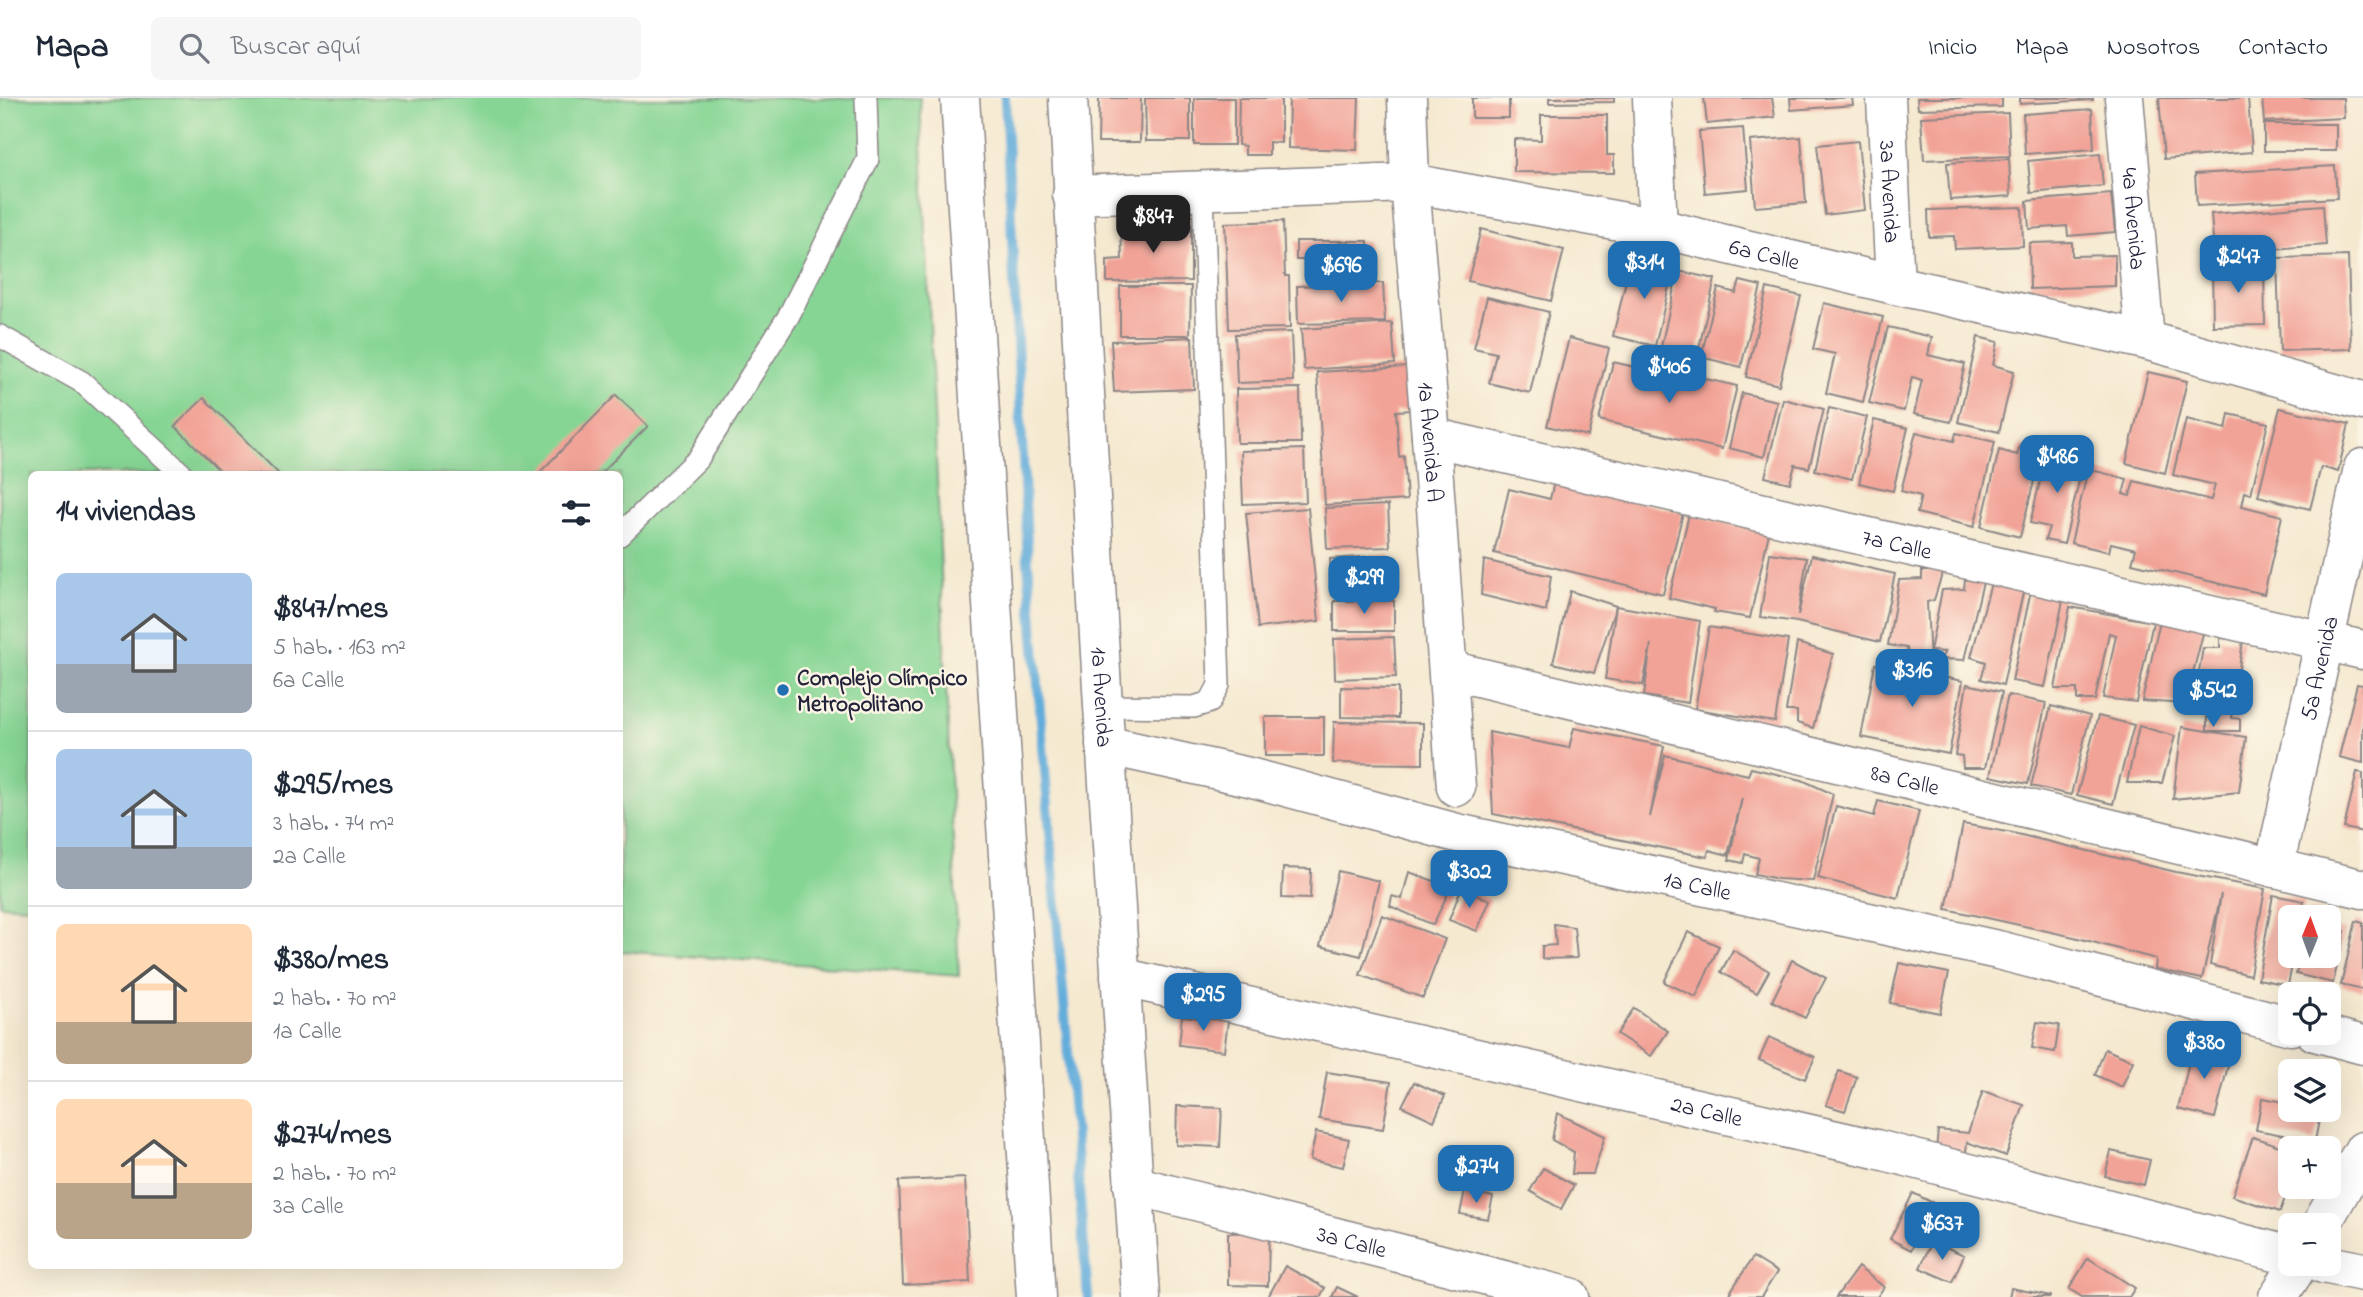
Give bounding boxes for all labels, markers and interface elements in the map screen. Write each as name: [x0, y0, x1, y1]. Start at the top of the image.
search box: [151, 17, 641, 80]
text: Mapa: [35, 24, 109, 72]
icon: search: [175, 29, 213, 67]
text: Buscar aquí: [231, 29, 361, 67]
text: Inicio: [1928, 31, 1977, 66]
text: Mapa: [2015, 31, 2069, 66]
text: Nosotros: [2107, 31, 2200, 66]
text: Contacto: [2238, 31, 2328, 66]
street label: 3a Avenida: [1869, 140, 1907, 244]
street label: 4a Avenida: [2111, 166, 2153, 271]
pin: $847: [1112, 195, 1194, 255]
text: $847: [1132, 201, 1174, 234]
street label: 6a Calle: [1726, 232, 1803, 281]
pin: $247: [2197, 236, 2279, 295]
text: $247: [2216, 241, 2260, 274]
pin: $314: [1603, 242, 1685, 301]
pin: $696: [1300, 244, 1382, 304]
text: $314: [1624, 247, 1664, 280]
text: $696: [1320, 250, 1362, 283]
pin: $406: [1628, 345, 1710, 405]
text: $406: [1647, 351, 1691, 384]
street label: 1a Avenida A: [1408, 381, 1450, 503]
pin: $486: [2016, 436, 2098, 495]
text: $486: [2036, 441, 2078, 474]
text: 14 viviendas: [56, 491, 196, 535]
icon: filters: [557, 494, 595, 532]
street label: 7a Calle: [1858, 522, 1935, 570]
pin: $299: [1323, 556, 1405, 616]
text: $299: [1344, 562, 1384, 595]
text: $847/mes: [273, 588, 388, 632]
icon: home: [112, 601, 196, 685]
street label: 5a Avenida: [2293, 613, 2349, 724]
text: 5 hab. · 163 m²: [273, 632, 406, 665]
street label: 1a Avenida: [1081, 646, 1120, 748]
pin: $316: [1871, 650, 1953, 709]
text: $316: [1892, 655, 1932, 688]
place label: Complejo Olímpico Metropolitano: [797, 663, 968, 722]
text: 6a Calle: [273, 665, 344, 698]
pin: $542: [2172, 670, 2254, 729]
text: $542: [2189, 675, 2237, 708]
marker: Complejo Olímpico Metropolitano: [775, 682, 791, 698]
street label: 8a Calle: [1867, 758, 1943, 806]
text: $295/mes: [273, 764, 394, 808]
icon: home: [112, 777, 196, 861]
text: 3 hab. · 74 m²: [273, 808, 394, 841]
text: 2a Calle: [273, 841, 346, 874]
pin: $302: [1428, 850, 1510, 910]
text: $302: [1447, 856, 1491, 889]
street label: 1a Calle: [1660, 864, 1735, 911]
north arrow: [2278, 905, 2342, 968]
map controls: [2278, 905, 2341, 1276]
text: $380/mes: [273, 939, 389, 983]
icon: home: [112, 952, 196, 1036]
pin: $295: [1162, 974, 1244, 1033]
text: $295: [1180, 979, 1226, 1012]
button: locate: [2278, 982, 2341, 1045]
text: 2 hab. · 70 m²: [273, 983, 397, 1016]
text: 1a Calle: [273, 1016, 342, 1049]
pin: $380: [2163, 1021, 2245, 1081]
text: $380: [2183, 1027, 2225, 1060]
button: layers: [2278, 1059, 2341, 1122]
street label: 2a Calle: [1667, 1089, 1746, 1137]
text: $274/mes: [273, 1114, 392, 1158]
icon: home: [112, 1127, 196, 1211]
button: +: [2278, 1136, 2341, 1199]
pin: $274: [1435, 1146, 1517, 1205]
text: $274: [1454, 1151, 1498, 1184]
text: 2 hab. · 70 m²: [273, 1158, 397, 1191]
text: 3a Calle: [273, 1191, 344, 1224]
pin: $637: [1901, 1202, 1983, 1262]
text: $637: [1920, 1208, 1964, 1241]
button: −: [2278, 1213, 2341, 1276]
street label: 3a Calle: [1313, 1219, 1390, 1268]

